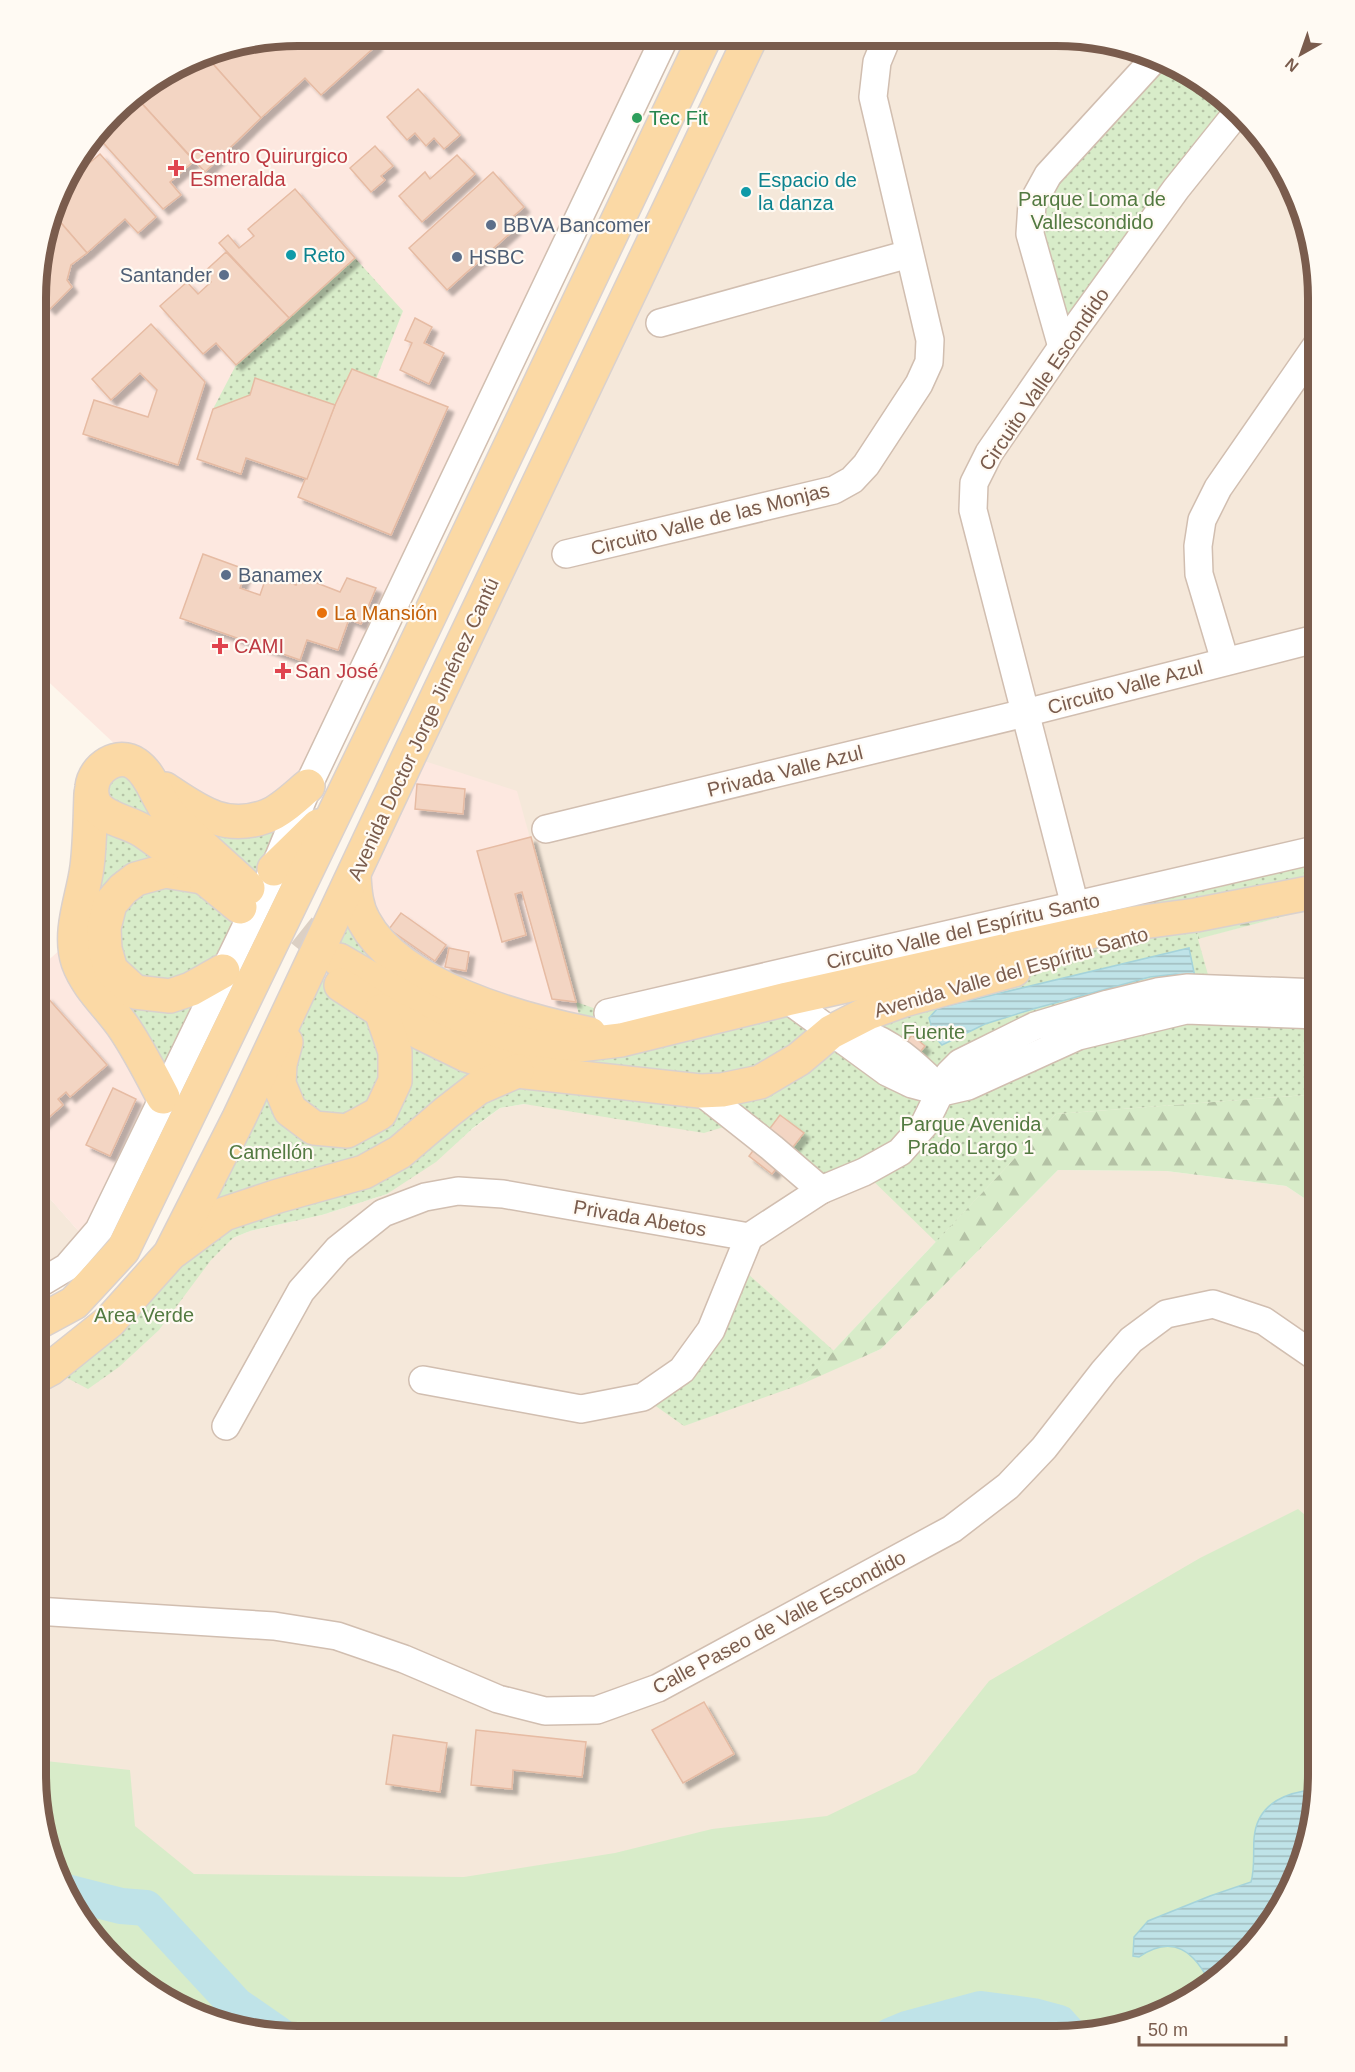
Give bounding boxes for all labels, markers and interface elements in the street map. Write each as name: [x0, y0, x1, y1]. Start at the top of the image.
north arrow: [1271, 24, 1331, 84]
text: N: [1282, 55, 1302, 75]
place label: Tec Fit: [649, 107, 708, 129]
marker: Tec Fit: [630, 111, 644, 125]
place label: Centro Quirurgico Esmeralda: [190, 145, 348, 190]
marker: Centro Quirurgico Esmeralda: [167, 159, 185, 177]
place label: Espacio de la danza: [758, 169, 857, 214]
marker: Espacio de la danza: [739, 185, 753, 199]
park label: Parque Loma de Vallescondido: [1018, 188, 1166, 233]
place label: BBVA Bancomer: [503, 214, 651, 236]
marker: BBVA Bancomer: [484, 218, 498, 232]
place label: Reto: [303, 244, 345, 266]
place label: HSBC: [469, 246, 525, 268]
marker: Reto: [284, 248, 298, 262]
marker: HSBC: [450, 250, 464, 264]
place label: Santander: [120, 264, 212, 286]
marker: Santander: [217, 268, 231, 282]
street label: Circuito Valle Escondido: [975, 284, 1113, 474]
street label: Circuito Valle de las Monjas: [588, 479, 832, 559]
place label: Banamex: [238, 564, 323, 586]
marker: Banamex: [219, 568, 233, 582]
street label: Avenida Doctor Jorge Jiménez Cantú: [343, 574, 503, 884]
place label: La Mansión: [334, 602, 437, 624]
marker: La Mansión: [315, 606, 329, 620]
place label: CAMI: [234, 635, 284, 657]
marker: CAMI: [211, 637, 229, 655]
street label: Circuito Valle Azul: [1045, 656, 1205, 718]
place label: San José: [295, 660, 378, 682]
marker: San José: [276, 664, 290, 678]
street label: Privada Valle Azul: [705, 741, 865, 801]
street label: Circuito Valle del Espíritu Santo: [824, 889, 1102, 973]
street label: Avenida Valle del Espíritu Santo: [872, 922, 1150, 1022]
park label: Fuente: [903, 1021, 965, 1043]
park label: Parque Avenida Prado Largo 1: [901, 1113, 1042, 1158]
park label: Camellón: [229, 1141, 313, 1163]
street label: Privada Abetos: [572, 1195, 708, 1241]
park label: Area Verde: [94, 1304, 194, 1326]
street label: Calle Paseo de Valle Escondido: [649, 1546, 909, 1698]
scale bar: [1139, 2009, 1286, 2047]
text: 50 m: [1148, 2020, 1188, 2040]

